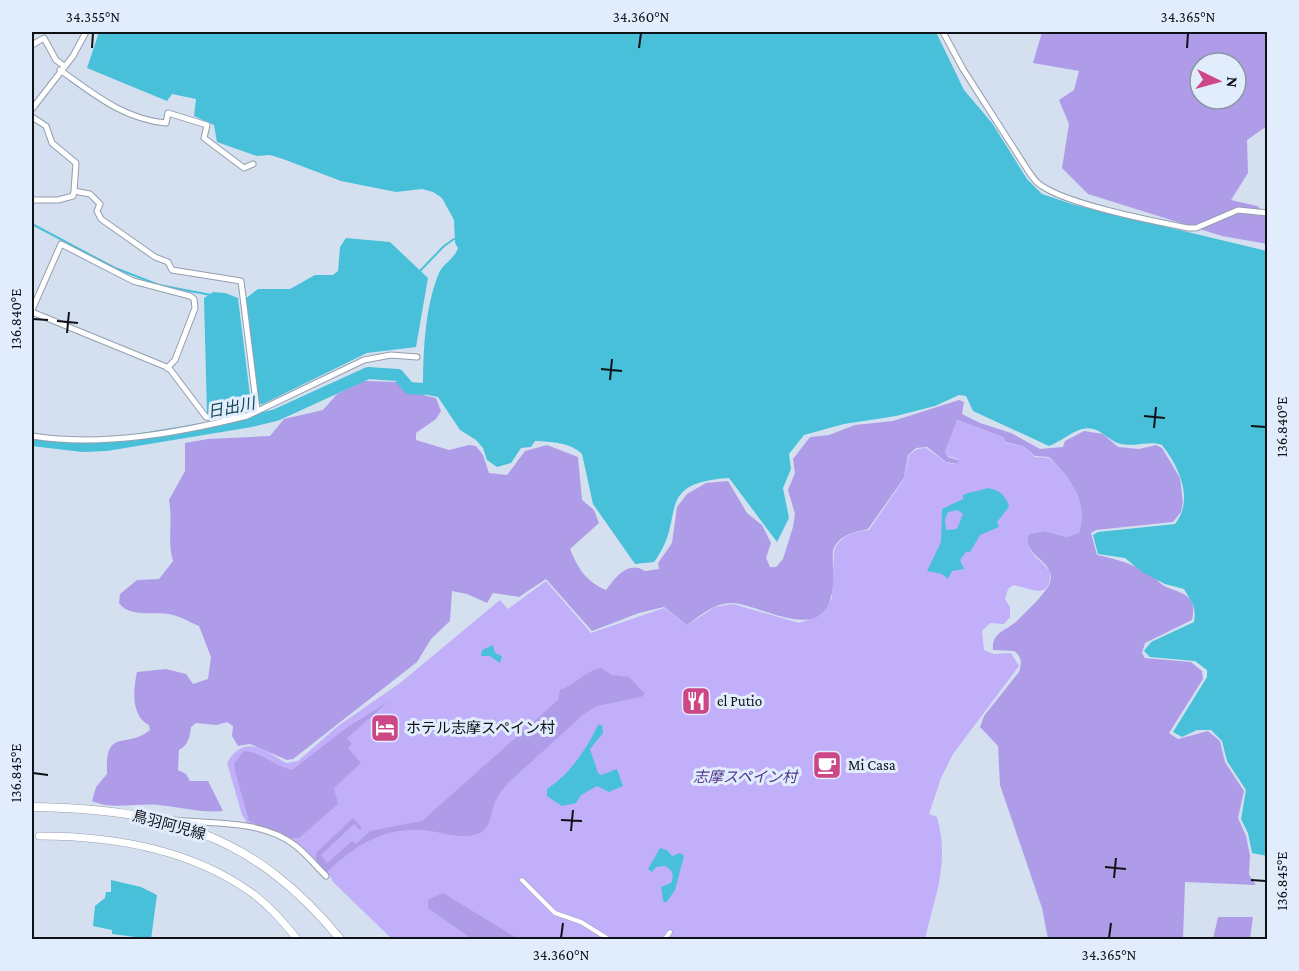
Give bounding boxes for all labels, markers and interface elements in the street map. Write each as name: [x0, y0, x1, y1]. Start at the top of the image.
text: 34.355°N: [66, 9, 120, 25]
text: 34.360°N: [613, 9, 669, 25]
text: 34.365°N: [1161, 9, 1216, 25]
north arrow: [1188, 51, 1248, 111]
text: N: [1223, 76, 1241, 89]
text: 136.840°E: [8, 289, 24, 349]
water label: 日出川: [206, 394, 258, 420]
text: 136.840°E: [1274, 397, 1290, 457]
restaurant icon: el Putio: [680, 685, 712, 717]
place label: el Putio: [717, 693, 762, 709]
hotel icon: ホテル志摩スペイン村: [369, 712, 401, 744]
place label: ホテル志摩スペイン村: [406, 719, 555, 736]
text: 136.845°E: [8, 744, 24, 802]
cafe icon: Mi Casa: [811, 749, 843, 781]
place label: Mi Casa: [848, 757, 896, 773]
park label: 志摩スペイン村: [693, 769, 799, 785]
street label: 鳥羽阿児線: [131, 808, 207, 842]
text: 136.845°E: [1274, 852, 1290, 910]
text: 34.360°N: [533, 947, 589, 963]
text: 34.365°N: [1082, 947, 1137, 963]

